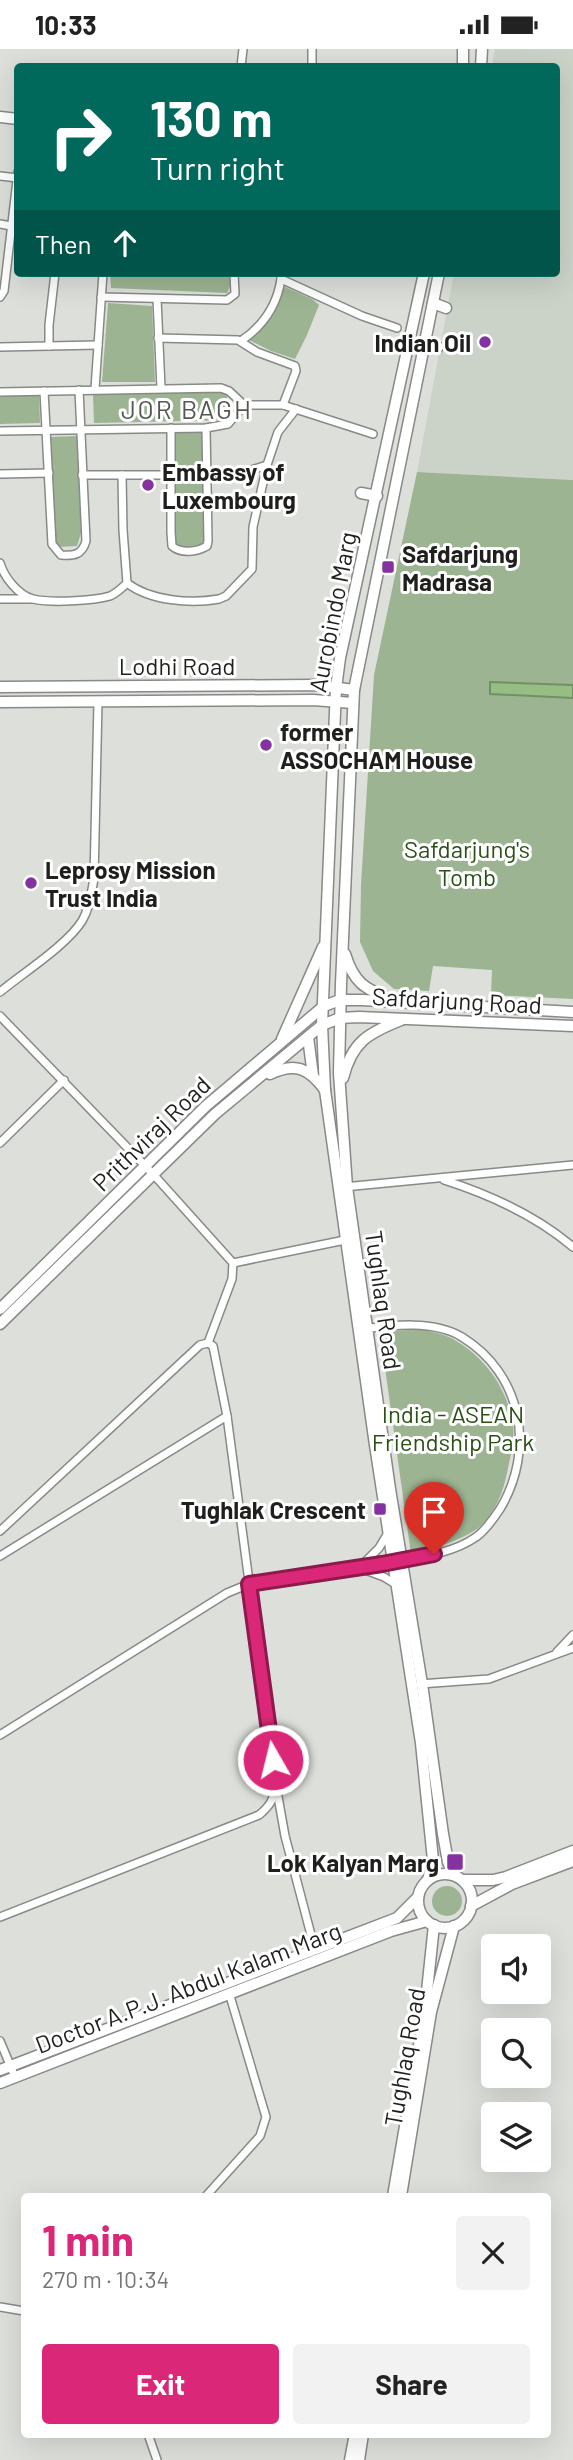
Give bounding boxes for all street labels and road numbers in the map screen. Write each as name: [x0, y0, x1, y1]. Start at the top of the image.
street label: Aurobindo Marg: [302, 529, 362, 695]
street label: Lodhi Road: [119, 651, 235, 680]
street label: Safdarjung Road: [371, 981, 543, 1019]
street label: Prithviraj Road: [86, 1070, 216, 1196]
street label: Tughlaq Road: [360, 1229, 408, 1371]
street label: Doctor A.P.J. Abdul Kalam Marg: [31, 1915, 345, 2059]
street label: Tughlaq Road: [378, 1985, 430, 2129]

